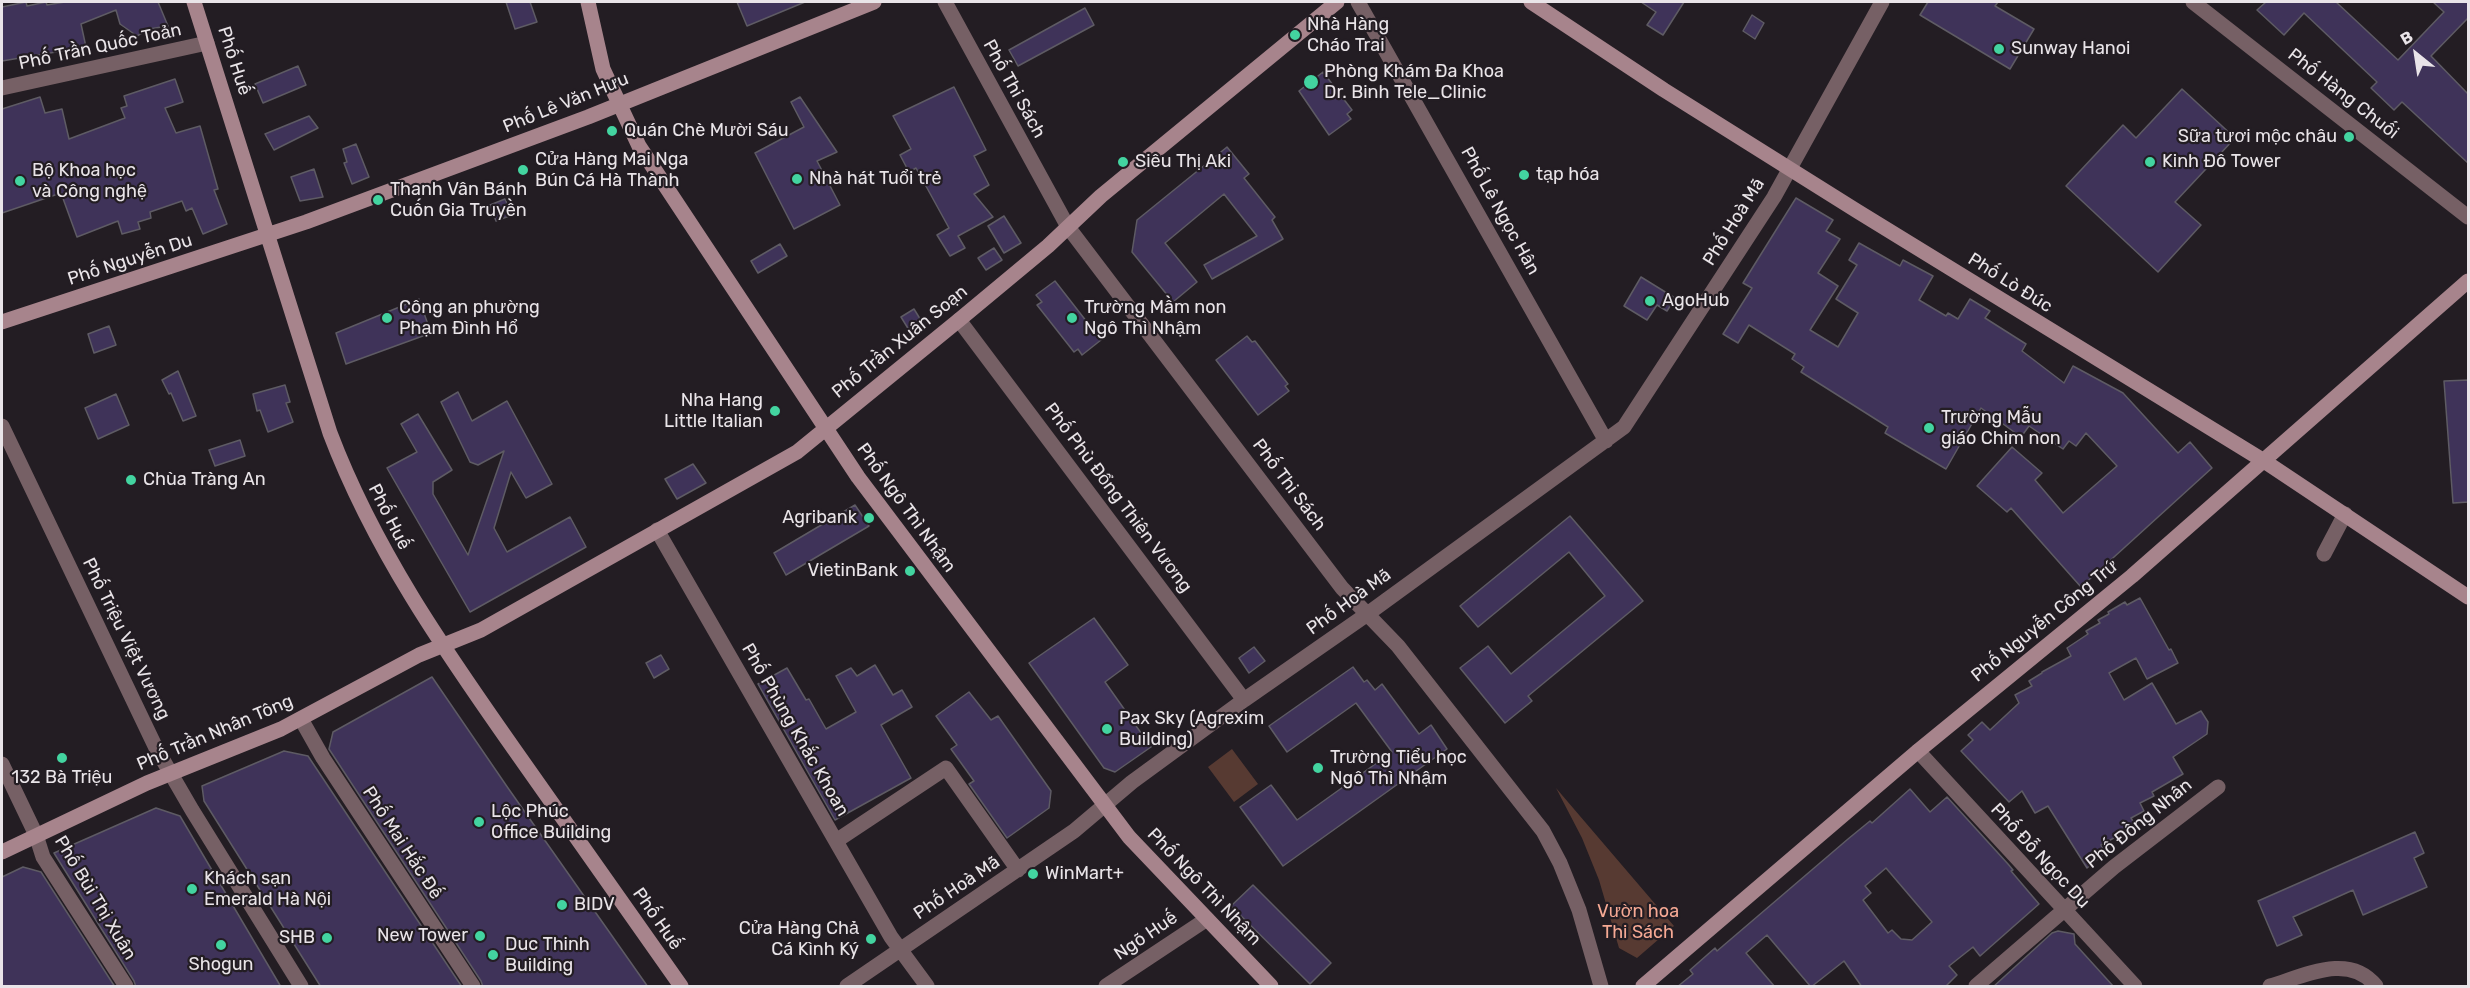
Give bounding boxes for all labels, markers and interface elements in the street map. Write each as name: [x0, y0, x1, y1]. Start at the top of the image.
place label: Nhà Hàng Cháo Trai: [1307, 14, 1389, 57]
street label: Phố Trần Quốc Toản: [17, 19, 183, 75]
street label: Phố Huế: [213, 24, 255, 98]
north arrow: [2386, 24, 2446, 84]
text: B: [2397, 27, 2416, 49]
marker: Nhà Hàng Cháo Trai: [1288, 28, 1302, 42]
street label: Phố Thi Sách: [978, 36, 1050, 142]
place label: Sunway Hanoi: [2011, 38, 2130, 60]
marker: Sunway Hanoi: [1992, 42, 2006, 56]
street label: Phố Hàng Chuối: [2283, 44, 2403, 144]
place label: Phòng Khám Đa Khoa Dr. Binh Tele_Clinic: [1324, 61, 1504, 104]
street label: Phố Lê Văn Hưu: [500, 68, 632, 138]
marker: Phòng Khám Đa Khoa Dr. Binh Tele_Clinic: [1302, 73, 1320, 91]
place label: Quán Chè Mười Sáu: [624, 120, 789, 142]
marker: Quán Chè Mười Sáu: [605, 124, 619, 138]
place label: Sữa tươi mộc châu: [2178, 126, 2337, 148]
marker: Sữa tươi mộc châu: [2342, 130, 2356, 144]
street label: Phố Lê Ngọc Hân: [1456, 143, 1544, 279]
place label: Cửa Hàng Mai Nga Bún Cá Hà Thành: [535, 149, 688, 192]
place label: Siêu Thị Aki: [1135, 151, 1231, 173]
place label: Kinh Đô Tower: [2162, 151, 2281, 173]
marker: Siêu Thị Aki: [1116, 155, 1130, 169]
marker: Kinh Đô Tower: [2143, 155, 2157, 169]
place label: Bộ Khoa học và Công nghệ: [32, 160, 147, 202]
marker: Cửa Hàng Mai Nga Bún Cá Hà Thành: [516, 163, 530, 177]
place label: tạp hóa: [1536, 164, 1599, 186]
place label: Nhà hát Tuổi trẻ: [809, 168, 942, 190]
marker: tạp hóa: [1517, 168, 1531, 182]
marker: Nhà hát Tuổi trẻ: [790, 172, 804, 186]
marker: Bộ Khoa học và Công nghệ: [13, 174, 27, 188]
street label: Phố Hoà Mã: [1699, 174, 1769, 270]
place label: Thanh Vân Bánh Cuốn Gia Truyền: [390, 179, 527, 222]
marker: Thanh Vân Bánh Cuốn Gia Truyền: [371, 193, 385, 207]
street label: Phố Nguyễn Du: [65, 230, 195, 290]
street label: Phố Lò Đúc: [1964, 249, 2056, 317]
street label: Phố Trần Xuân Soạn: [828, 281, 972, 403]
place label: AgoHub: [1662, 290, 1729, 312]
marker: AgoHub: [1643, 294, 1657, 308]
place label: Công an phường Phạm Đình Hổ: [399, 297, 540, 340]
place label: Trường Mầm non Ngô Thì Nhậm: [1084, 297, 1227, 340]
marker: Công an phường Phạm Đình Hổ: [380, 311, 394, 325]
marker: Trường Mầm non Ngô Thì Nhậm: [1065, 311, 1079, 325]
place label: Nha Hang Little Italian: [664, 390, 763, 432]
street label: Phố Phù Đổng Thiên Vương: [1040, 399, 1196, 597]
marker: Nha Hang Little Italian: [768, 404, 782, 418]
place label: Trường Mẫu giáo Chim non: [1941, 407, 2061, 450]
marker: Trường Mẫu giáo Chim non: [1922, 421, 1936, 435]
street label: Phố Thi Sách: [1248, 435, 1330, 535]
street label: Phố Ngô Thì Nhậm: [852, 439, 960, 577]
place label: Chùa Tràng An: [143, 469, 266, 491]
marker: Chùa Tràng An: [124, 473, 138, 487]
street label: Phố Huế: [363, 480, 415, 554]
place label: Agribank: [782, 507, 857, 529]
marker: Agribank: [862, 511, 876, 525]
street label: Phố Triệu Việt Vương: [77, 554, 175, 724]
street label: Phố Nguyễn Công Trứ: [1967, 555, 2123, 687]
place label: VietinBank: [807, 560, 898, 582]
marker: VietinBank: [903, 564, 917, 578]
street label: Phố Hoà Mã: [1303, 564, 1395, 640]
street label: Phố Phùng Khắc Khoan: [737, 640, 853, 820]
street label: Phố Trần Nhân Tông: [134, 690, 296, 776]
place label: Pax Sky (Agrexim Building): [1119, 708, 1264, 750]
marker: Pax Sky (Agrexim Building): [1100, 722, 1114, 736]
place label: Trường Tiểu học Ngô Thì Nhậm: [1330, 747, 1467, 789]
marker: 132 Bà Triệu: [55, 751, 69, 765]
marker: Trường Tiểu học Ngô Thì Nhậm: [1311, 761, 1325, 775]
place label: 132 Bà Triệu: [12, 767, 112, 789]
street label: Phố Đồng Nhân: [2081, 775, 2197, 873]
street label: Phố Mai Hắc Đế: [358, 783, 446, 903]
street label: Phố Đỗ Ngọc Du: [1986, 799, 2094, 913]
place label: Lộc Phúc Office Building: [491, 801, 611, 844]
marker: Lộc Phúc Office Building: [472, 815, 486, 829]
street label: Phố Ngô Thì Nhậm: [1143, 824, 1265, 950]
street label: Phố Bùi Thị Xuân: [49, 832, 141, 964]
street label: Phố Hoà Mã: [910, 851, 1004, 925]
place label: WinMart+: [1045, 863, 1124, 885]
marker: WinMart+: [1026, 867, 1040, 881]
place label: Khách sạn Emerald Hà Nội: [204, 868, 331, 910]
marker: Khách sạn Emerald Hà Nội: [185, 882, 199, 896]
street label: Phố Huế: [628, 884, 686, 954]
place label: BIDV: [574, 894, 615, 916]
marker: BIDV: [555, 898, 569, 912]
park label: Vườn hoa Thi Sách: [1597, 901, 1679, 944]
street label: Ngõ Huế: [1110, 907, 1182, 965]
place label: Cửa Hàng Chả Cá Kình Ký: [739, 918, 859, 960]
place label: New Tower: [377, 925, 468, 947]
place label: SHB: [279, 927, 315, 949]
marker: New Tower: [473, 929, 487, 943]
marker: SHB: [320, 931, 334, 945]
marker: Cửa Hàng Chả Cá Kình Ký: [864, 932, 878, 946]
place label: Duc Thinh Building: [505, 934, 590, 976]
marker: Shogun: [214, 938, 228, 952]
marker: Duc Thinh Building: [486, 948, 500, 962]
place label: Shogun: [189, 954, 253, 976]

